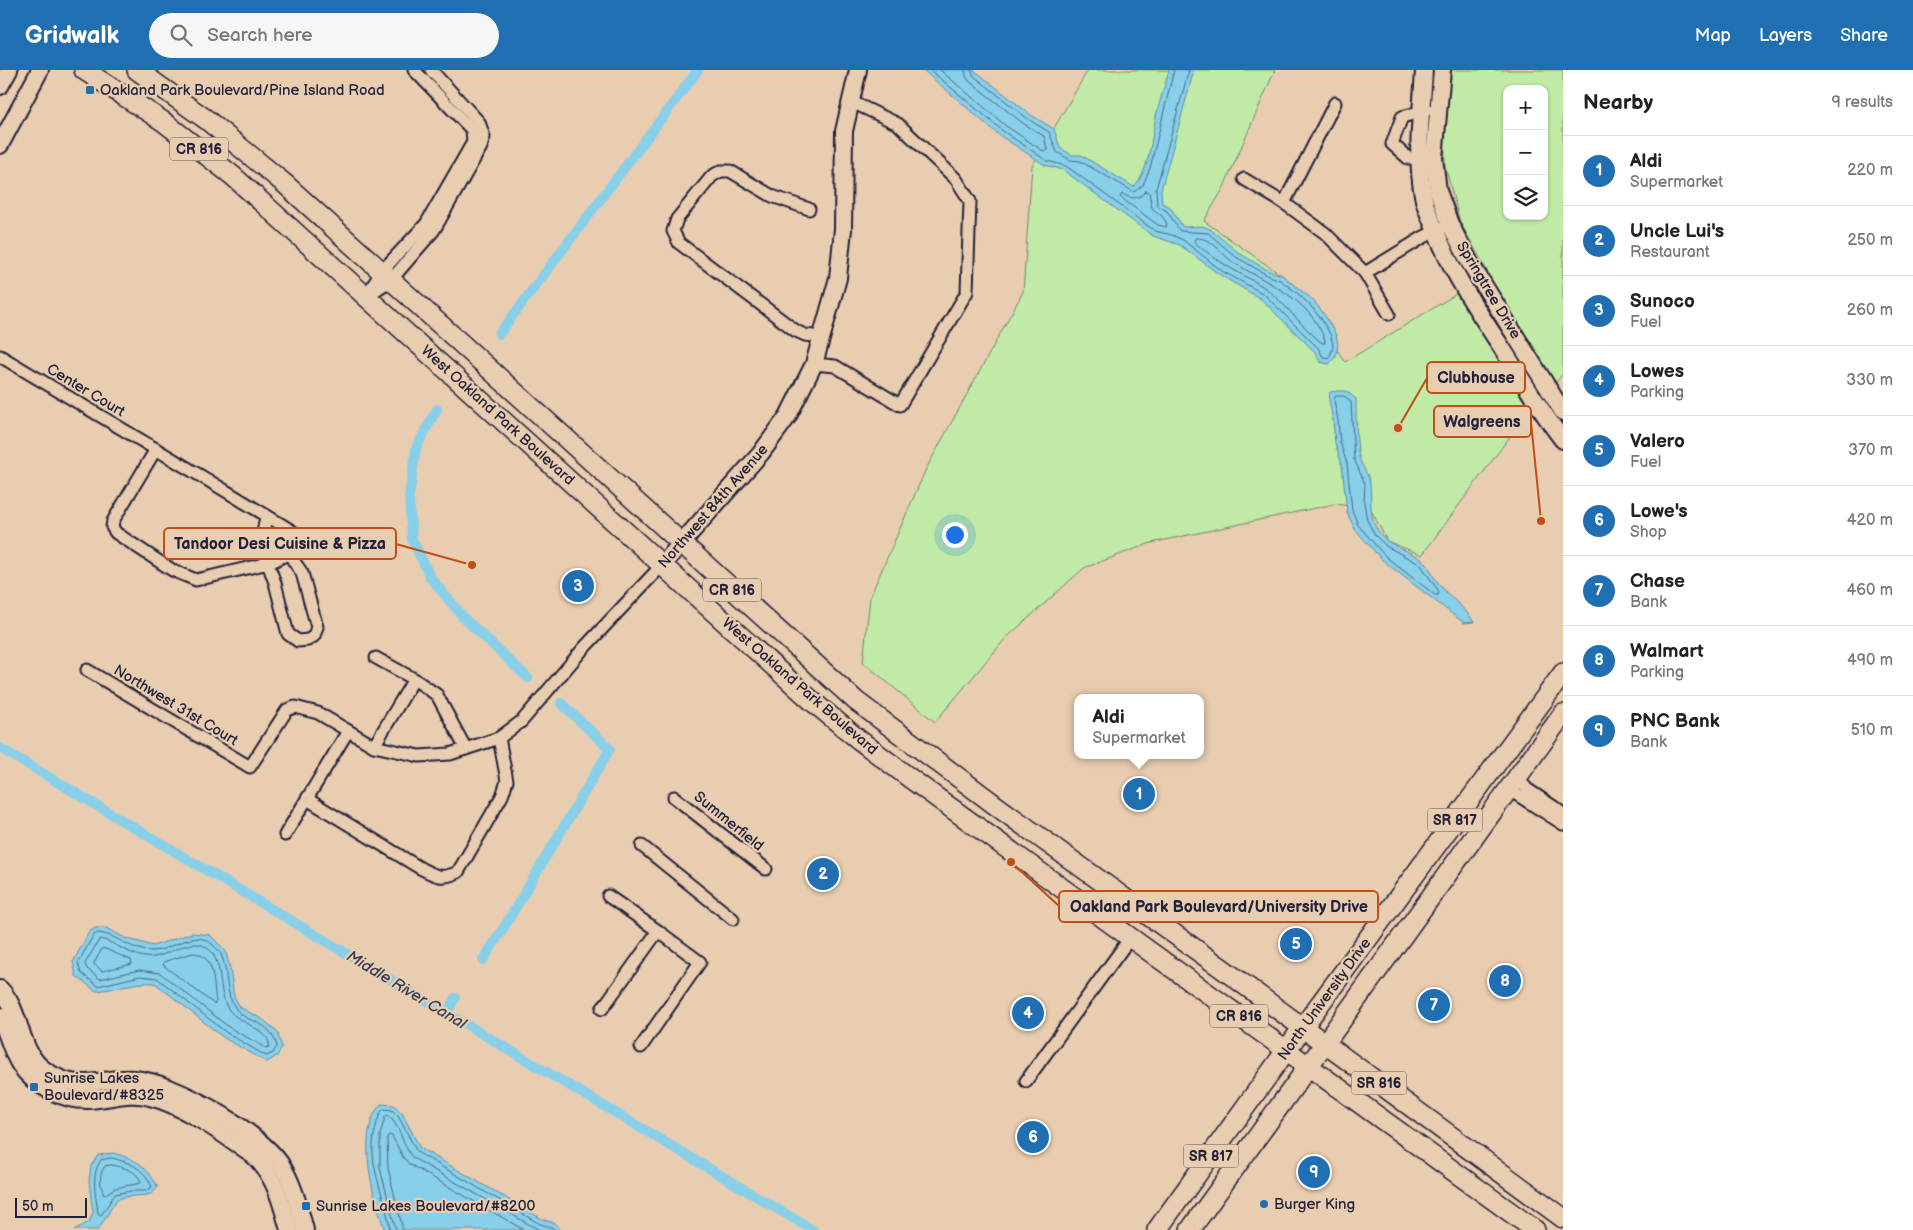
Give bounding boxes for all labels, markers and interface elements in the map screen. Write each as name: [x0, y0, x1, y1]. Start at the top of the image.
search box: [149, 13, 499, 58]
text: Gridwalk: [25, 21, 119, 50]
icon: search: [167, 21, 195, 49]
text: Search here: [207, 24, 312, 47]
text: Map: [1695, 25, 1731, 46]
text: Layers: [1759, 25, 1812, 46]
text: Share: [1840, 25, 1888, 46]
place label: Oakland Park Boulevard/Pine Island Road: [100, 81, 385, 100]
marker: Oakland Park Boulevard/Pine Island Road: [84, 84, 96, 96]
map controls: [1503, 85, 1548, 220]
button: +: [1503, 85, 1548, 130]
text: Nearby: [1583, 90, 1653, 115]
text: 9 results: [1831, 93, 1893, 112]
button: −: [1503, 130, 1548, 175]
road number: CR 816: [170, 138, 228, 160]
text: Aldi: [1630, 150, 1662, 173]
text: 1: [1596, 161, 1602, 180]
text: 220 m: [1847, 161, 1893, 180]
text: Supermarket: [1630, 173, 1723, 192]
button: layers: [1503, 175, 1548, 220]
text: Uncle Lui's: [1630, 220, 1724, 243]
text: 2: [1594, 231, 1604, 250]
text: 250 m: [1847, 231, 1893, 250]
street label: Springtree Drive: [1452, 238, 1525, 343]
text: Restaurant: [1630, 243, 1710, 262]
text: Sunoco: [1630, 290, 1695, 313]
text: 3: [1594, 301, 1604, 320]
text: 260 m: [1847, 301, 1893, 320]
text: Fuel: [1630, 313, 1661, 332]
street label: West Oakland Park Boulevard: [417, 341, 578, 489]
street label: Center Court: [43, 360, 129, 421]
text: Lowes: [1630, 360, 1684, 383]
callout: Clubhouse: [1427, 362, 1525, 393]
text: Clubhouse: [1437, 369, 1515, 388]
text: 4: [1594, 371, 1604, 390]
text: 330 m: [1846, 371, 1893, 390]
text: Parking: [1630, 383, 1684, 402]
callout: Walgreens: [1434, 406, 1531, 437]
text: Walgreens: [1443, 413, 1521, 432]
text: Valero: [1630, 430, 1685, 453]
street label: Northwest 84th Avenue: [654, 440, 773, 572]
text: 5: [1594, 441, 1604, 460]
text: 370 m: [1848, 441, 1893, 460]
text: Fuel: [1630, 453, 1661, 472]
text: Lowe's: [1630, 500, 1688, 523]
text: 6: [1594, 511, 1604, 530]
text: 420 m: [1847, 511, 1893, 530]
your location: [942, 522, 968, 548]
text: Shop: [1630, 523, 1667, 542]
callout: Tandoor Desi Cuisine & Pizza: [164, 528, 396, 559]
text: Tandoor Desi Cuisine & Pizza: [174, 535, 386, 554]
pin: 3: [562, 567, 594, 605]
text: Chase: [1630, 570, 1685, 593]
road number: CR 816: [703, 578, 761, 602]
text: 7: [1595, 581, 1603, 600]
text: 460 m: [1847, 581, 1893, 600]
text: Bank: [1630, 593, 1667, 612]
street label: West Oakland Park Boulevard: [718, 614, 881, 759]
text: Walmart: [1630, 640, 1704, 663]
text: 8: [1594, 651, 1604, 670]
text: 490 m: [1847, 651, 1893, 670]
street label: Northwest 31st Court: [110, 661, 242, 750]
text: Parking: [1630, 663, 1684, 682]
popup: [1074, 694, 1204, 759]
text: Aldi: [1092, 706, 1125, 729]
text: PNC Bank: [1630, 710, 1720, 733]
text: 9: [1594, 721, 1604, 740]
text: 510 m: [1851, 721, 1893, 740]
text: Supermarket: [1092, 729, 1186, 748]
text: Bank: [1630, 733, 1667, 752]
pin: 1: [1123, 775, 1155, 813]
street label: Summerfield: [690, 787, 768, 855]
road number: SR 817: [1428, 808, 1482, 832]
pin: 2: [807, 855, 839, 893]
callout: Oakland Park Boulevard/University Drive: [1059, 891, 1378, 922]
text: Oakland Park Boulevard/University Drive: [1070, 898, 1368, 917]
pin: 5: [1280, 925, 1312, 963]
street label: North University Drive: [1274, 934, 1375, 1064]
water label: Middle River Canal: [343, 947, 471, 1034]
pin: 8: [1489, 962, 1521, 1000]
pin: 7: [1418, 986, 1450, 1024]
pin: 4: [1012, 994, 1044, 1032]
road number: CR 816: [1210, 1004, 1268, 1028]
place label: Sunrise Lakes Boulevard/#8325: [44, 1069, 164, 1105]
road number: SR 816: [1352, 1071, 1406, 1094]
marker: Sunrise Lakes Boulevard/#8325: [28, 1081, 40, 1093]
pin: 6: [1017, 1118, 1049, 1156]
road number: SR 817: [1184, 1144, 1238, 1168]
pin: 9: [1298, 1153, 1330, 1191]
scale bar: [15, 1195, 88, 1218]
place label: Burger King: [1274, 1195, 1355, 1214]
place label: Sunrise Lakes Boulevard/#8200: [316, 1197, 535, 1216]
text: 50 m: [22, 1198, 54, 1215]
marker: Burger King: [1258, 1198, 1270, 1210]
marker: Sunrise Lakes Boulevard/#8200: [300, 1200, 312, 1212]

